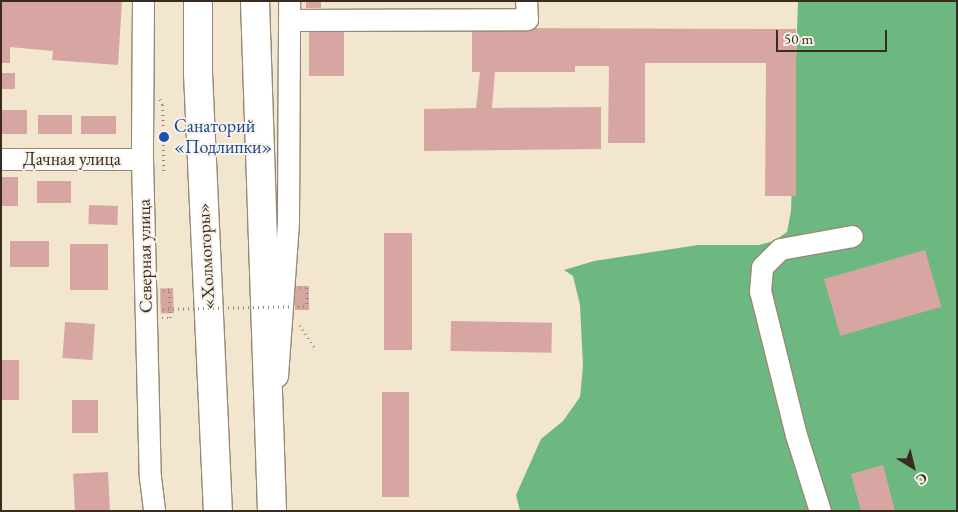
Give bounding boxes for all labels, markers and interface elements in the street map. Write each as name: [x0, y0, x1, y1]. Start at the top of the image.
scale bar: [778, 20, 889, 52]
text: 50 m: [784, 29, 813, 48]
place label: Санаторий «Подлипки»: [174, 116, 272, 158]
marker: Санаторий «Подлипки»: [158, 131, 170, 143]
street label: Дачная улица: [23, 148, 121, 170]
street label: Северная улица: [133, 199, 157, 313]
street label: «Холмогоры»: [192, 202, 220, 310]
north arrow: [888, 442, 938, 492]
text: С: [913, 469, 931, 489]

